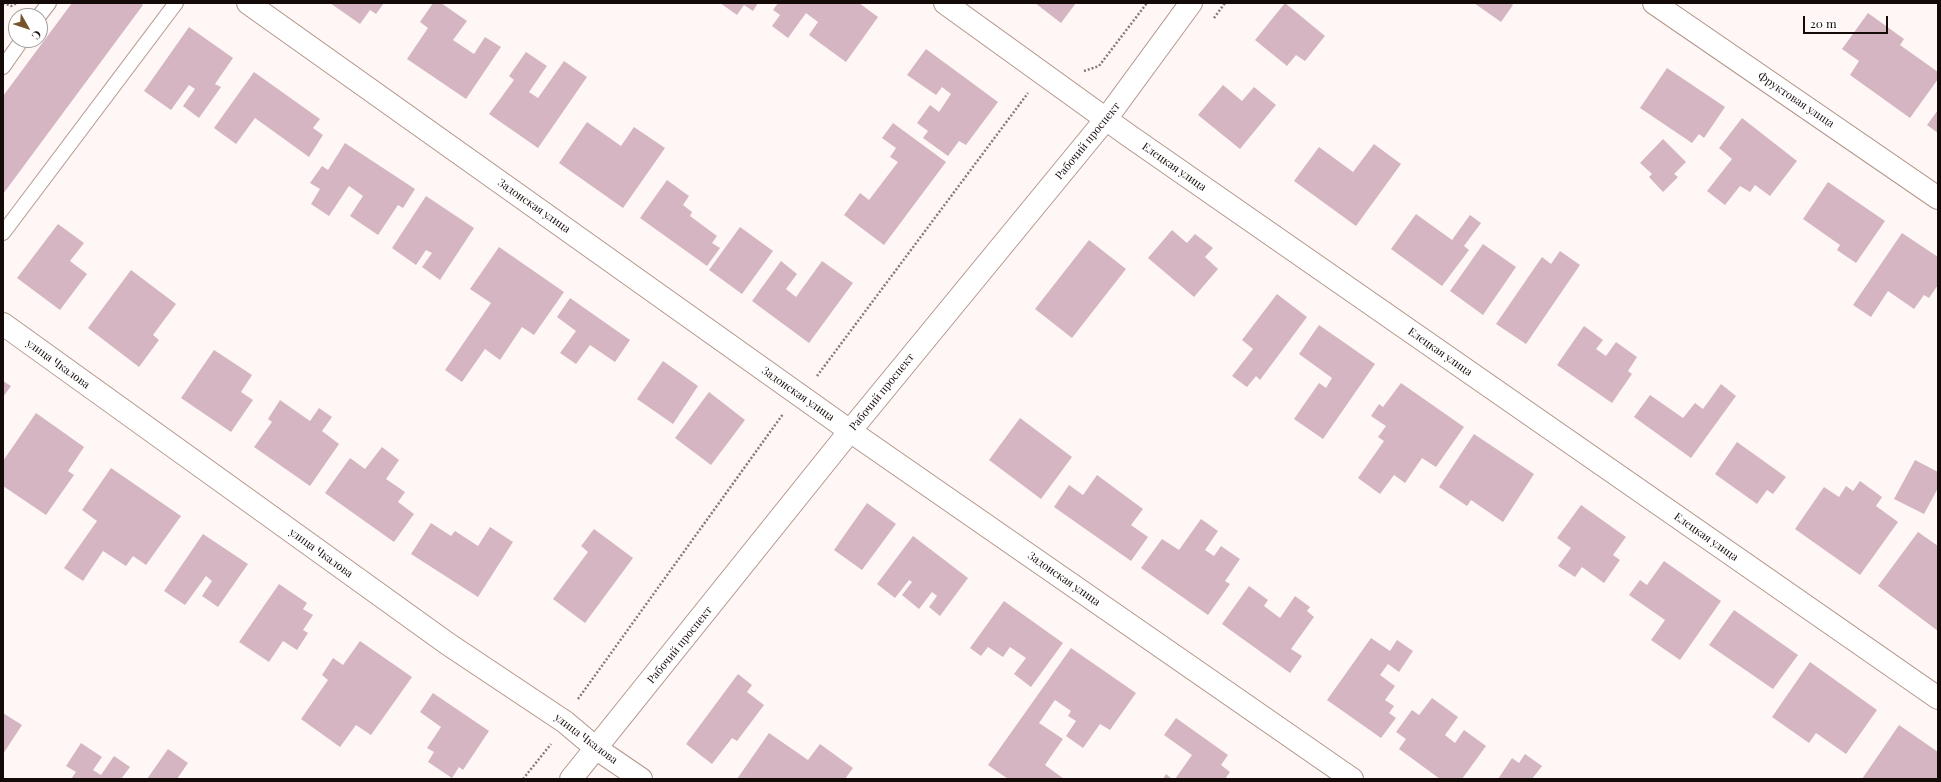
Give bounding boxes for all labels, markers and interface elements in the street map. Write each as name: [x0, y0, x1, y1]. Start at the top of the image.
north arrow: [8, 8, 48, 48]
scale bar: [1805, 8, 1890, 34]
text: 20 m: [1810, 15, 1837, 31]
text: С: [29, 27, 45, 43]
street label: Фруктовая улица: [1755, 70, 1837, 130]
street label: Рабочий проспект: [1053, 100, 1123, 182]
street label: Елецкая улица: [1139, 140, 1209, 194]
street label: Задонская улица: [495, 176, 573, 236]
street label: Елецкая улица: [1405, 325, 1475, 379]
street label: улица Чкалова: [24, 337, 92, 391]
street label: Рабочий проспект: [847, 351, 917, 433]
street label: Задонская улица: [759, 364, 837, 424]
street label: Елецкая улица: [1671, 510, 1741, 564]
street label: улица Чкалова: [287, 526, 355, 580]
street label: Задонская улица: [1025, 549, 1103, 609]
street label: Рабочий проспект: [645, 604, 715, 686]
street label: улица Чкалова: [552, 711, 620, 767]

